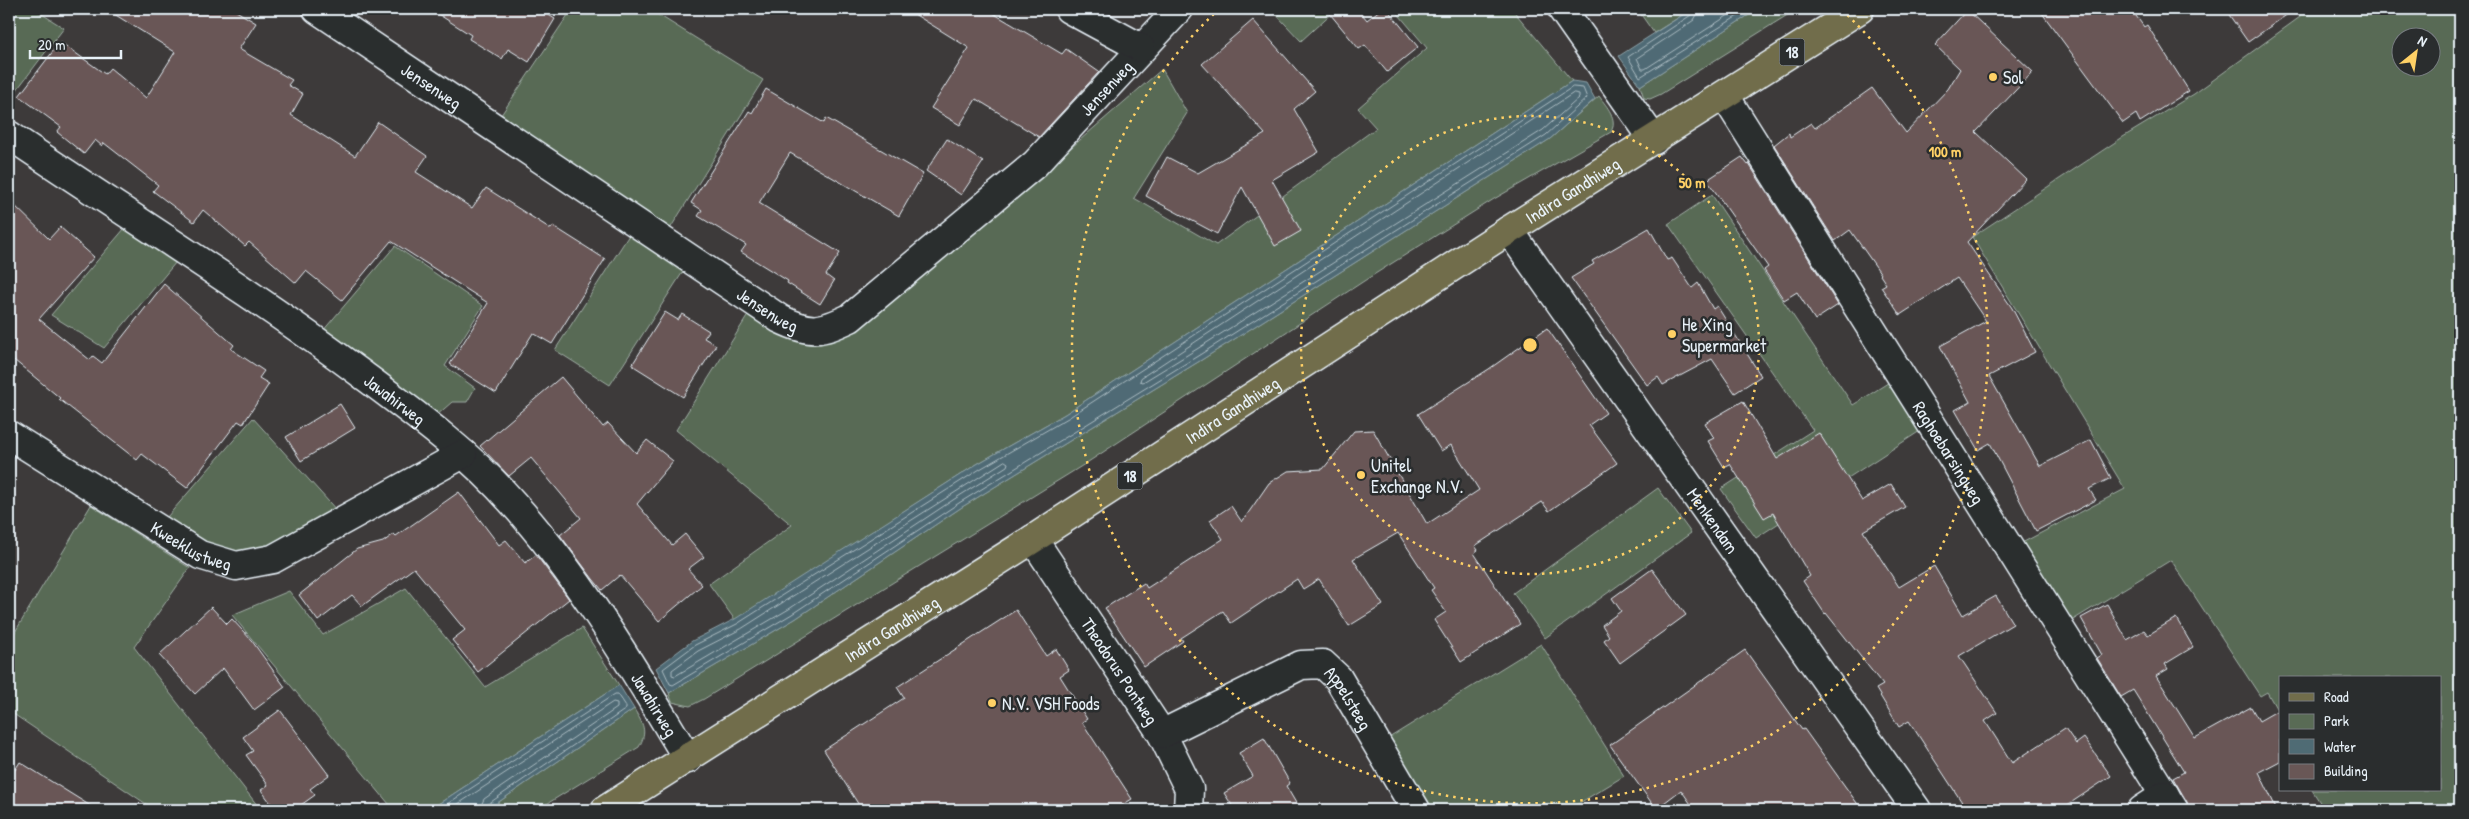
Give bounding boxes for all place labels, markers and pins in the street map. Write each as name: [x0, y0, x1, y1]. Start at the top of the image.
place label: Sol: [2003, 65, 2024, 90]
marker: Sol: [1987, 71, 1999, 83]
place label: He Xing Supermarket: [1682, 312, 1767, 358]
marker: He Xing Supermarket: [1666, 328, 1678, 340]
centre of rings: [1521, 336, 1539, 354]
place label: Unitel Exchange N.V.: [1371, 453, 1463, 499]
marker: Unitel Exchange N.V.: [1355, 469, 1367, 481]
place label: N.V. VSH Foods: [1002, 691, 1100, 716]
marker: N.V. VSH Foods: [986, 697, 998, 709]

